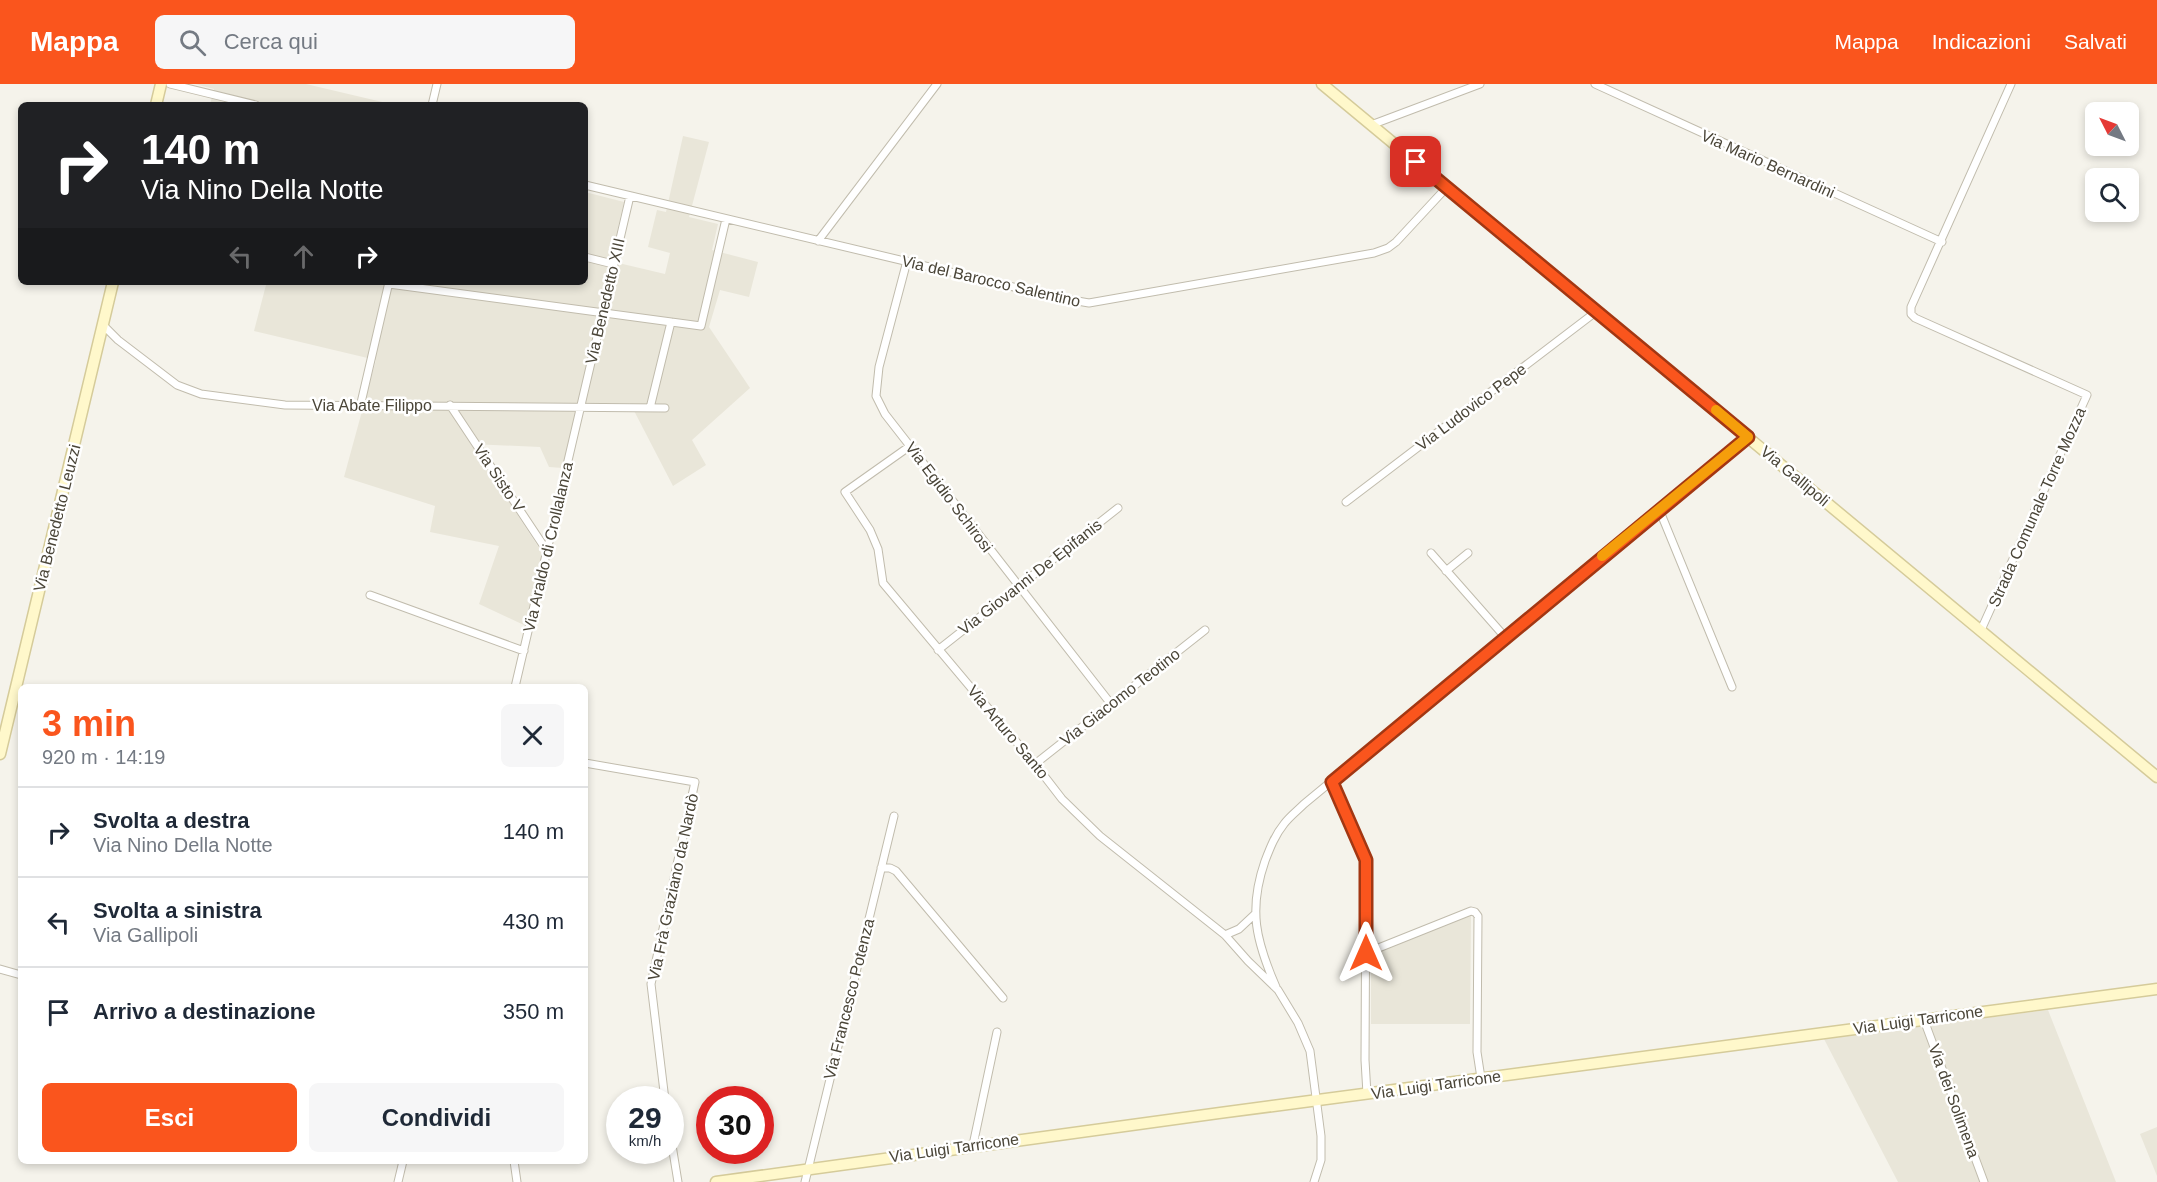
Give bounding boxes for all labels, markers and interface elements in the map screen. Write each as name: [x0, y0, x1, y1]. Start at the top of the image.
search box: [155, 15, 575, 69]
text: Mappa: [30, 26, 119, 57]
icon: search: [176, 26, 209, 59]
text: Cerca qui: [224, 29, 318, 54]
text: Mappa: [1835, 30, 1899, 53]
text: Indicazioni: [1932, 30, 2031, 53]
text: Salvati: [2064, 30, 2127, 53]
north arrow: [2085, 102, 2139, 156]
map controls: [2085, 102, 2139, 222]
icon: right: [42, 126, 120, 204]
text: 140 m: [141, 126, 260, 173]
street label: Via Mario Bernardini: [1698, 127, 1838, 201]
pin: [1390, 136, 1441, 187]
icon: arrive: [1399, 145, 1432, 178]
button: search: [2085, 168, 2139, 222]
text: Via Nino Della Notte: [141, 175, 384, 205]
street label: Via Benedetto XIII: [582, 236, 628, 366]
icon: left: [224, 240, 257, 273]
icon: ahead: [287, 240, 320, 273]
icon: right: [350, 240, 383, 273]
street label: Via del Barocco Salentino: [900, 252, 1082, 310]
street label: Via Ludovico Pepe: [1413, 360, 1529, 454]
street label: Via Abate Filippo: [312, 397, 432, 414]
street label: Strada Comunale Torre Mozza: [1985, 404, 2089, 609]
street label: Via Egidio Schirosi: [902, 439, 996, 555]
street label: Via Sisto V: [470, 441, 528, 515]
street label: Via Gallipoli: [1757, 442, 1833, 510]
street label: Via Benedetto Leuzzi: [30, 443, 84, 593]
street label: Via Araldo di Crollalanza: [520, 460, 576, 634]
street label: Via Giovanni De Epifanis: [955, 516, 1105, 638]
street label: Via Giacomo Teotino: [1057, 645, 1183, 749]
street label: Via Arturo Santo: [964, 682, 1052, 782]
text: 3 min: [42, 703, 136, 744]
button: close: [501, 704, 564, 767]
text: 920 m · 14:19: [42, 746, 165, 768]
street label: Via Frà Graziano da Nardò: [645, 792, 701, 982]
text: Svolta a destra: [93, 808, 250, 833]
icon: right: [42, 816, 75, 849]
text: 140 m: [503, 819, 564, 844]
text: Via Nino Della Notte: [93, 834, 273, 856]
text: Svolta a sinistra: [93, 898, 262, 923]
icon: left: [42, 906, 75, 939]
text: 430 m: [503, 909, 564, 934]
street label: Via Francesco Potenza: [821, 917, 877, 1081]
position arrow: [1334, 921, 1398, 985]
text: Via Gallipoli: [93, 924, 198, 946]
icon: arrive: [42, 996, 75, 1029]
text: Arrivo a destinazione: [93, 999, 316, 1024]
text: 350 m: [503, 999, 564, 1024]
street label: Via Luigi Tarricone: [1852, 1002, 1984, 1038]
street label: Via dei Solimena: [1926, 1042, 1983, 1160]
street label: Via Luigi Tarricone: [1370, 1067, 1502, 1103]
button: Esci: [42, 1083, 297, 1152]
button: Condividi: [309, 1083, 564, 1152]
speed limit sign: 30: [696, 1086, 774, 1164]
text: 29: [628, 1101, 662, 1134]
street label: Via Luigi Tarricone: [888, 1130, 1020, 1166]
text: km/h: [629, 1132, 661, 1149]

